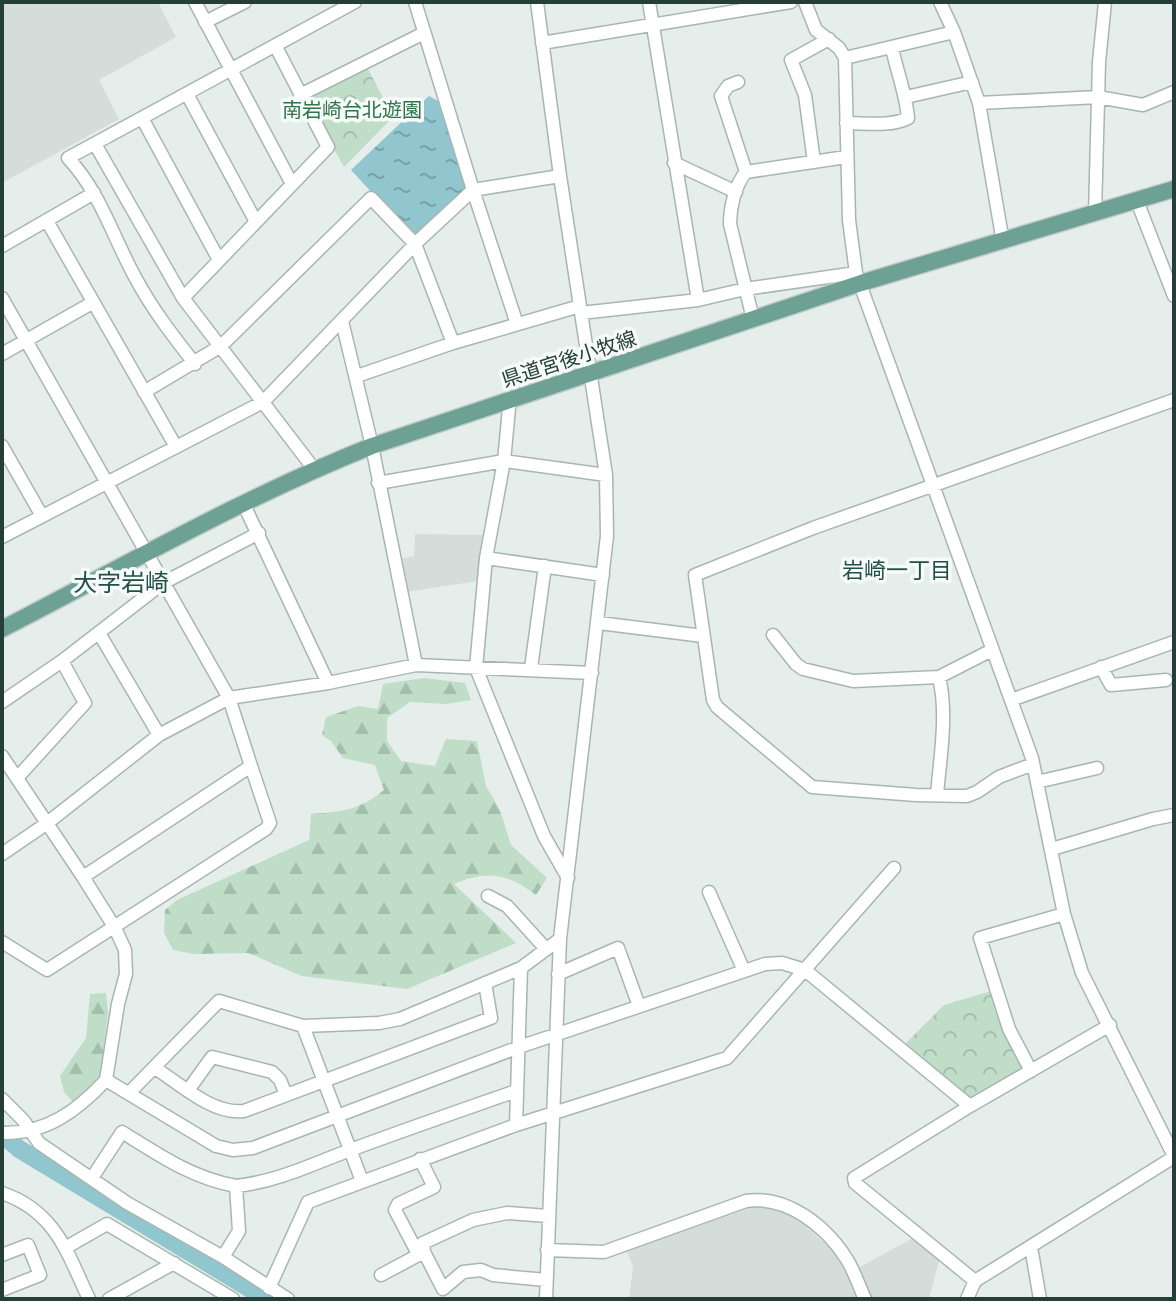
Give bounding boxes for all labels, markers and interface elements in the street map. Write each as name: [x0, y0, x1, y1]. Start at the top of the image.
park label: 南岩崎台北遊園: [282, 98, 422, 122]
street label: 県道宮後小牧線: [499, 326, 639, 392]
district label: 岩崎一丁目: [842, 557, 952, 584]
district label: 大字岩崎: [73, 569, 169, 597]

